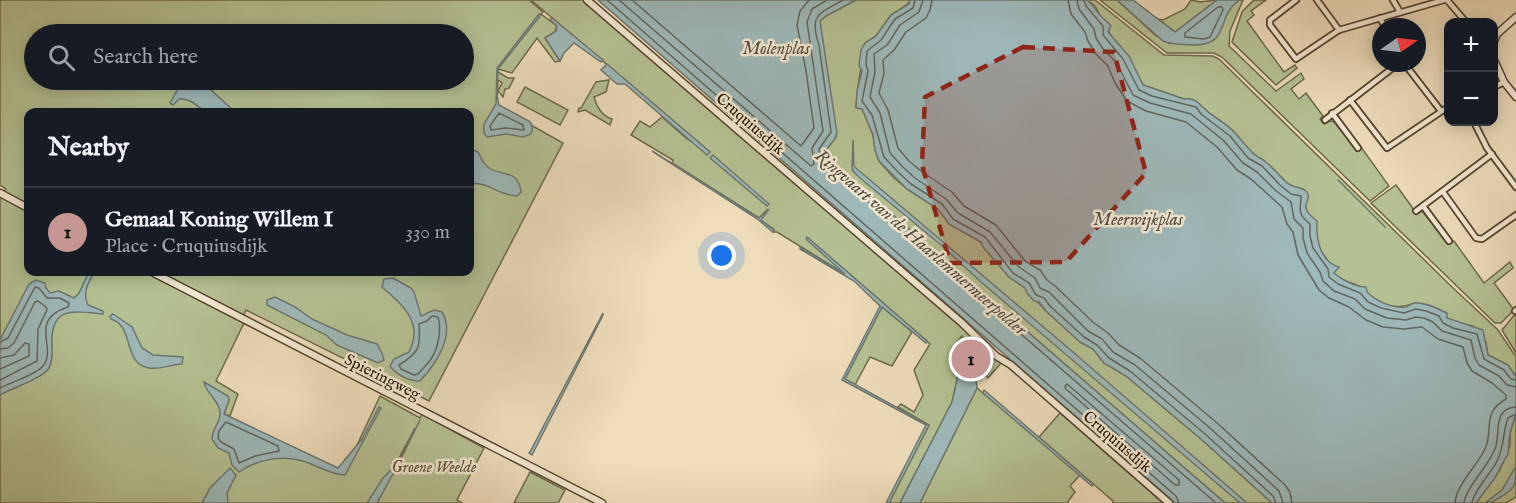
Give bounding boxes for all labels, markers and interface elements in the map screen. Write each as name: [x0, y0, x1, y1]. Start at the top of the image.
north arrow: [1372, 18, 1426, 72]
map controls: [1444, 18, 1498, 126]
button: +: [1444, 18, 1498, 72]
search box: [24, 24, 474, 90]
water label: Molenplas: [742, 38, 811, 61]
icon: search: [45, 41, 78, 74]
text: Search here: [93, 43, 198, 71]
button: −: [1444, 72, 1498, 126]
street label: Cruquiusdijk: [711, 89, 789, 160]
text: Nearby: [48, 131, 129, 164]
water label: Ringvaart van de Haarlemmermeerpolder: [809, 145, 1031, 342]
text: Gemaal Koning Willem I: [105, 206, 333, 234]
water label: Meerwijkplas: [1093, 209, 1184, 232]
text: 1: [64, 220, 71, 245]
text: 330 m: [405, 220, 450, 245]
text: Place · Cruquiusdijk: [105, 234, 268, 259]
your location: [707, 241, 736, 270]
pin: 1: [952, 336, 990, 382]
street label: Spieringweg: [341, 350, 424, 406]
street label: Cruquiusdijk: [1078, 407, 1156, 478]
park label: Groene Weelde: [392, 458, 477, 478]

